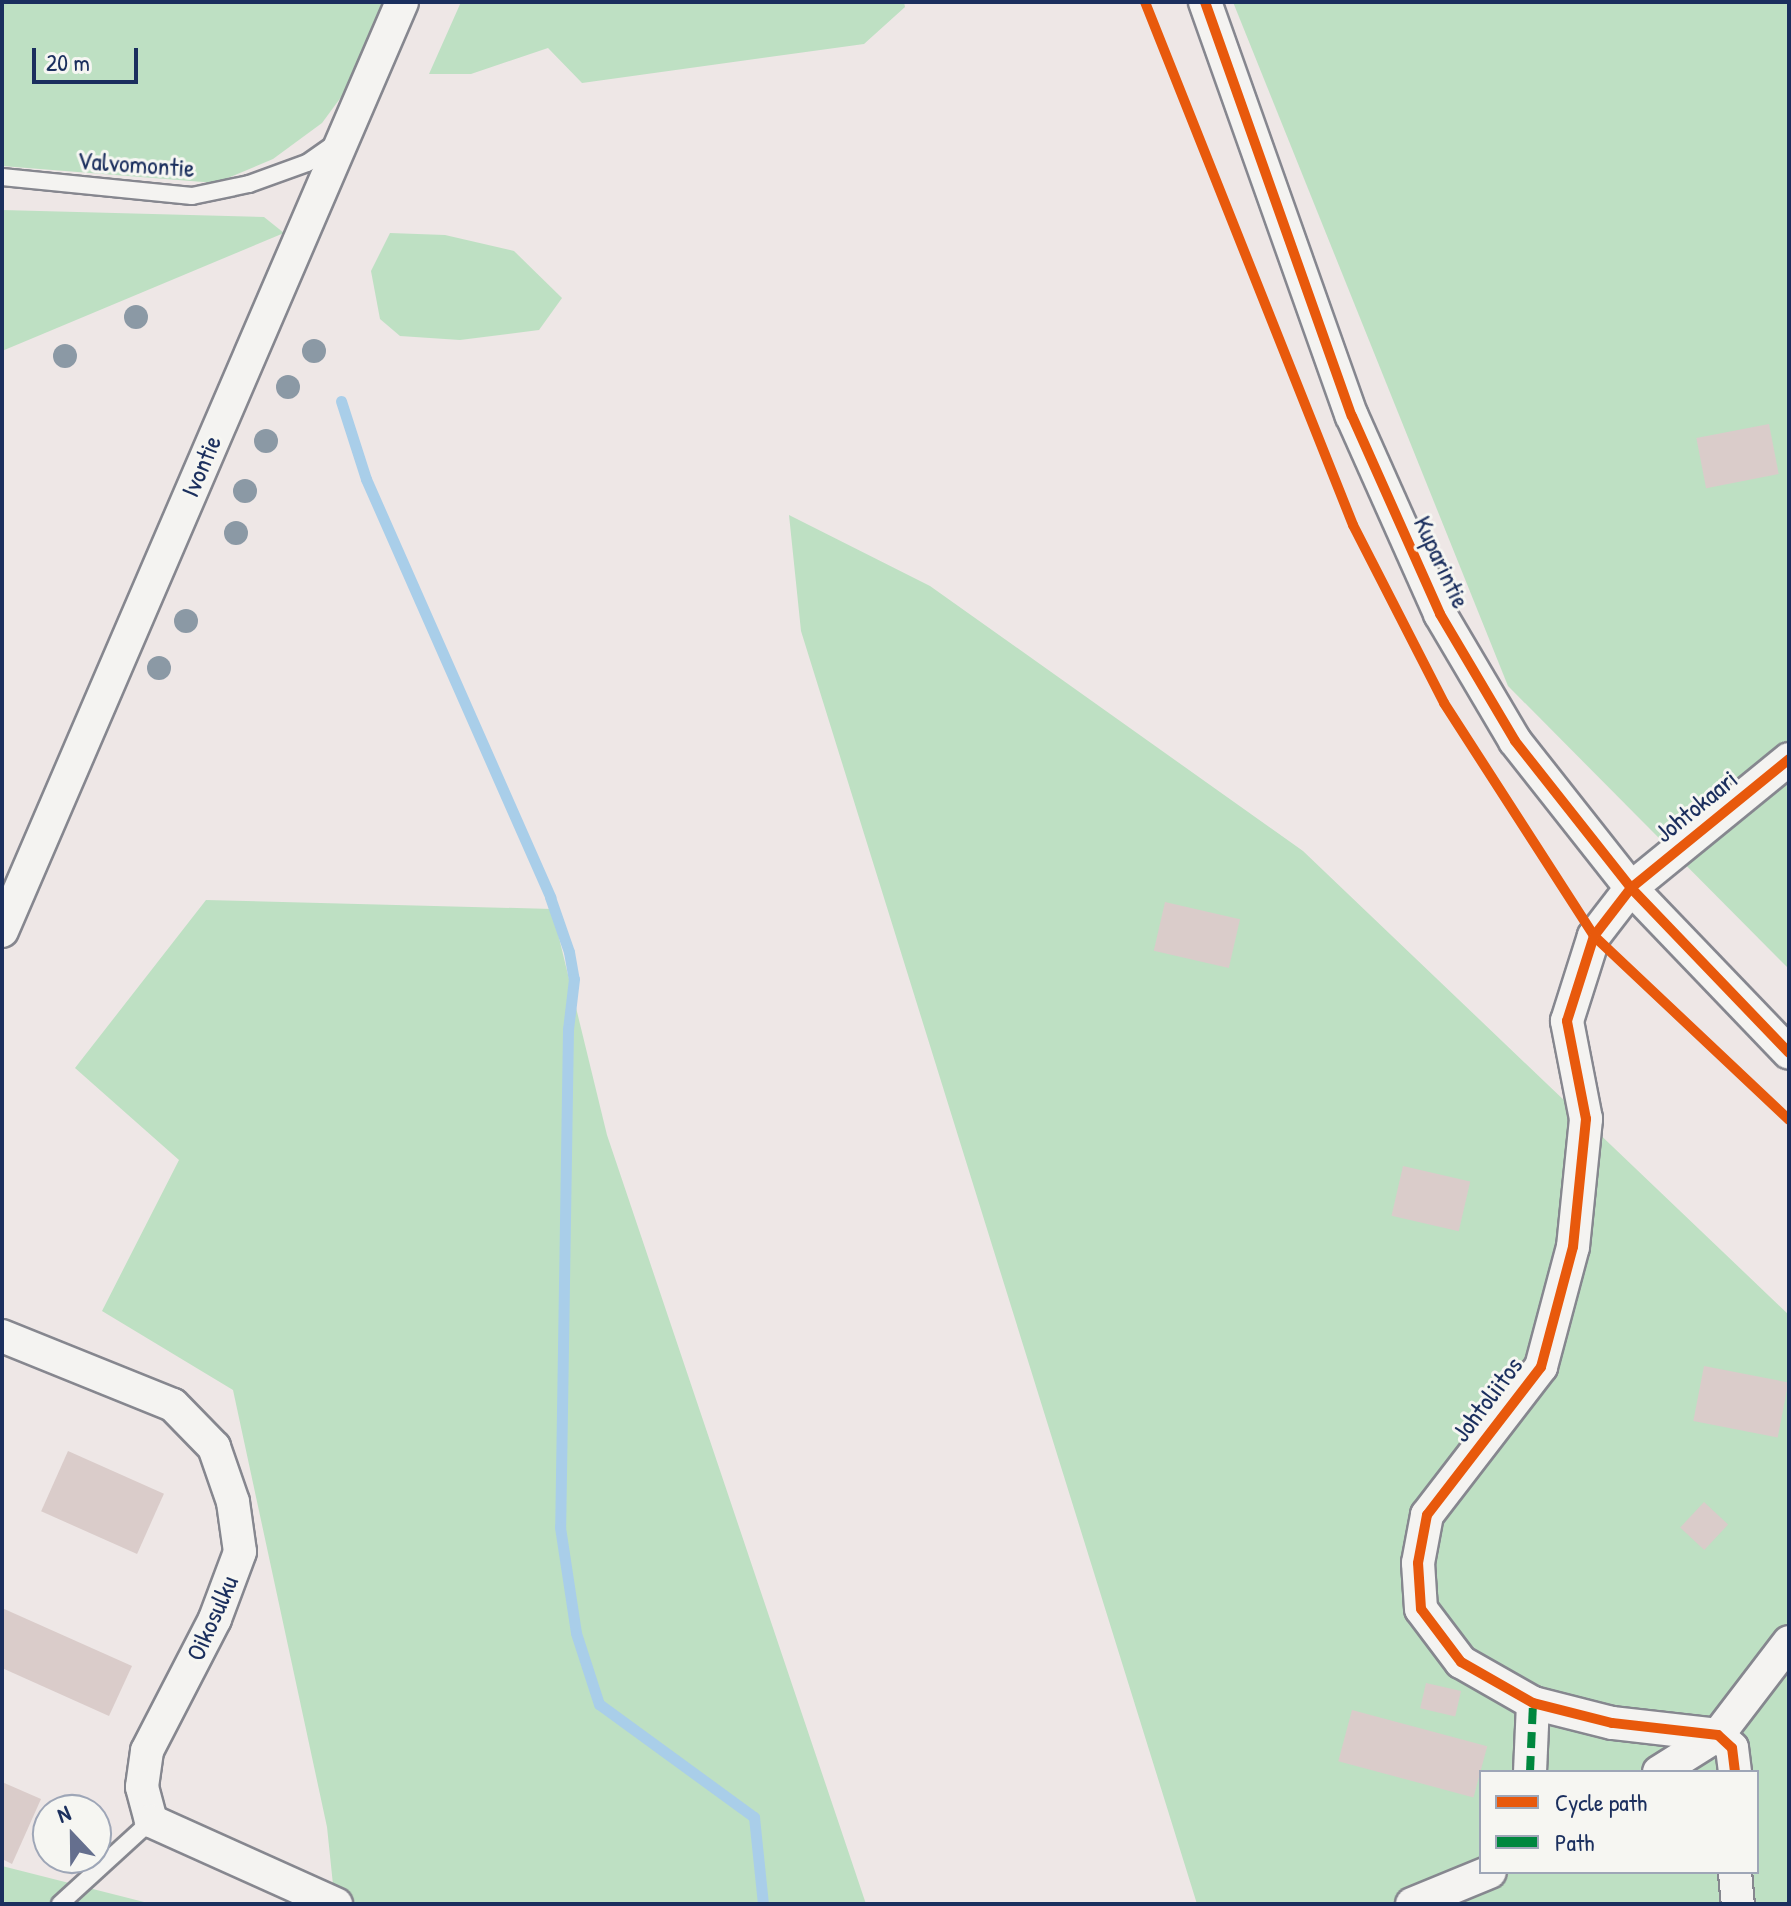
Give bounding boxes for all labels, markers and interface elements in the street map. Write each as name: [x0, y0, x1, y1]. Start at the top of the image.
scale bar: [36, 32, 142, 82]
text: 20 m: [46, 46, 90, 78]
street label: Valvomontie: [76, 144, 196, 184]
street label: Ivontie: [174, 431, 228, 501]
street label: Kuparintie: [1407, 511, 1477, 613]
street label: Johtokaari: [1648, 763, 1744, 849]
street label: Johtoliitos: [1445, 1350, 1529, 1448]
street label: Oikosulku: [179, 1571, 245, 1665]
legend: [1479, 1770, 1759, 1874]
text: Cycle path: [1555, 1786, 1647, 1818]
north arrow: [32, 1794, 112, 1874]
text: N: [53, 1797, 75, 1830]
text: Path: [1555, 1826, 1594, 1858]

